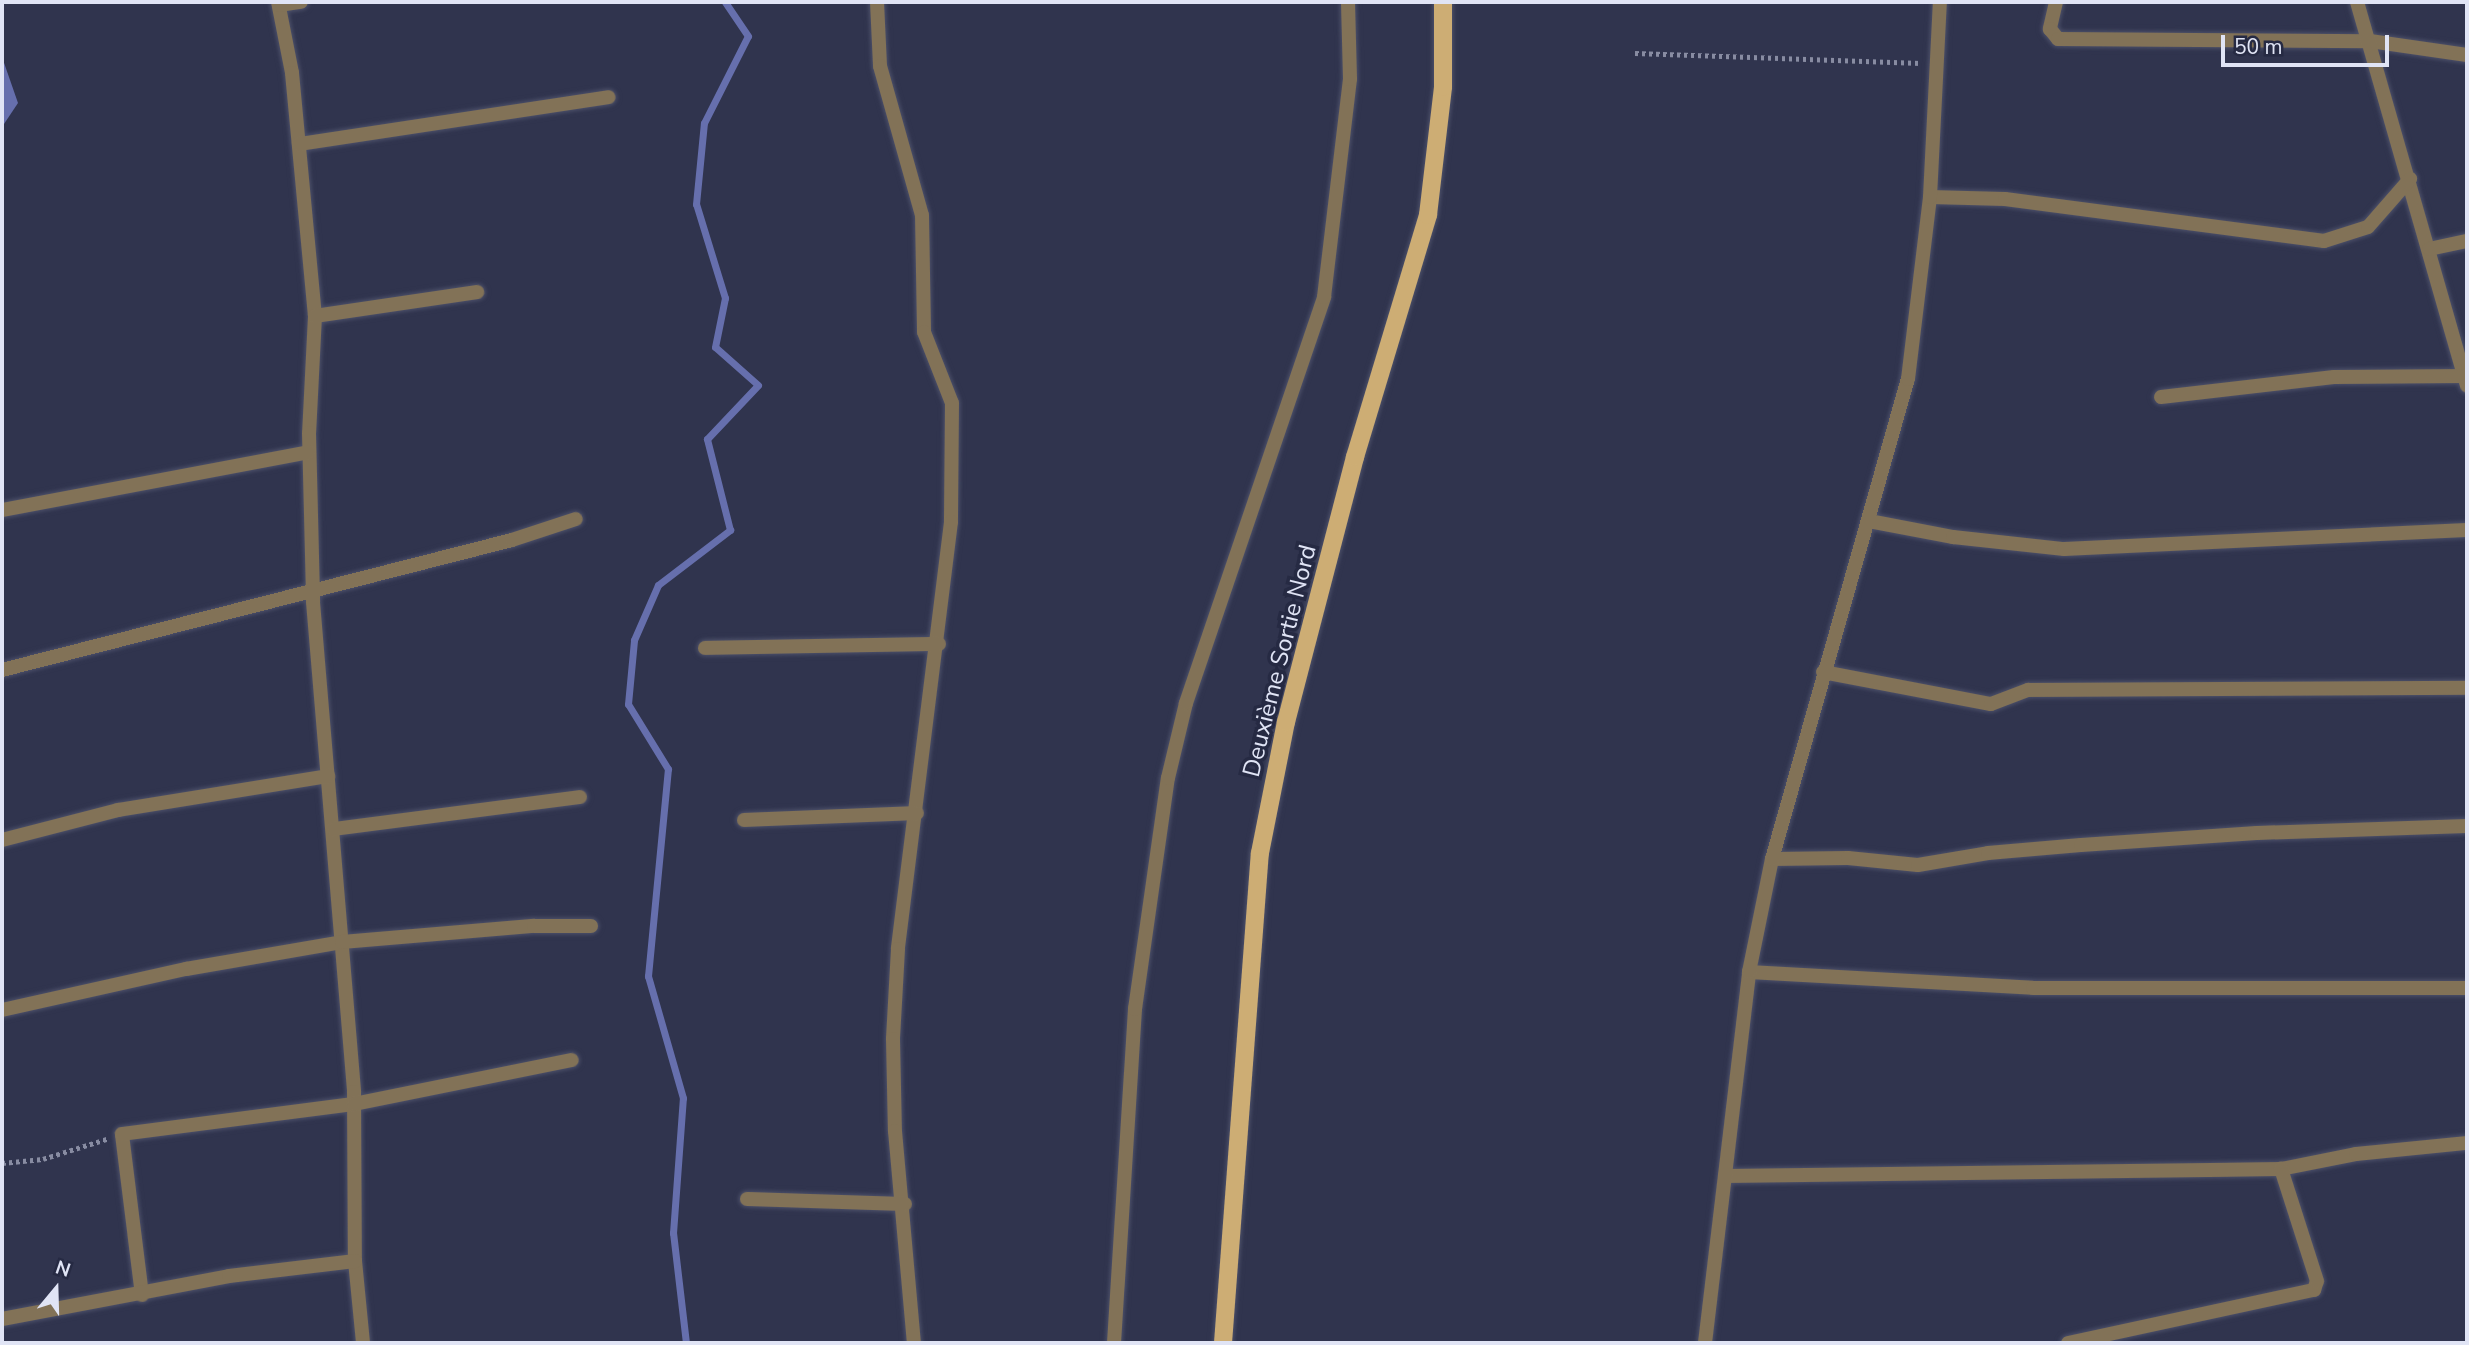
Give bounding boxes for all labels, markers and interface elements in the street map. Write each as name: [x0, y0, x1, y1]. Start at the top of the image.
scale bar: [2224, 21, 2392, 65]
text: 50 m: [2234, 33, 2283, 61]
street label: Deuxième Sortie Nord: [1237, 542, 1323, 780]
north arrow: [21, 1254, 91, 1324]
text: N: [52, 1255, 74, 1284]

